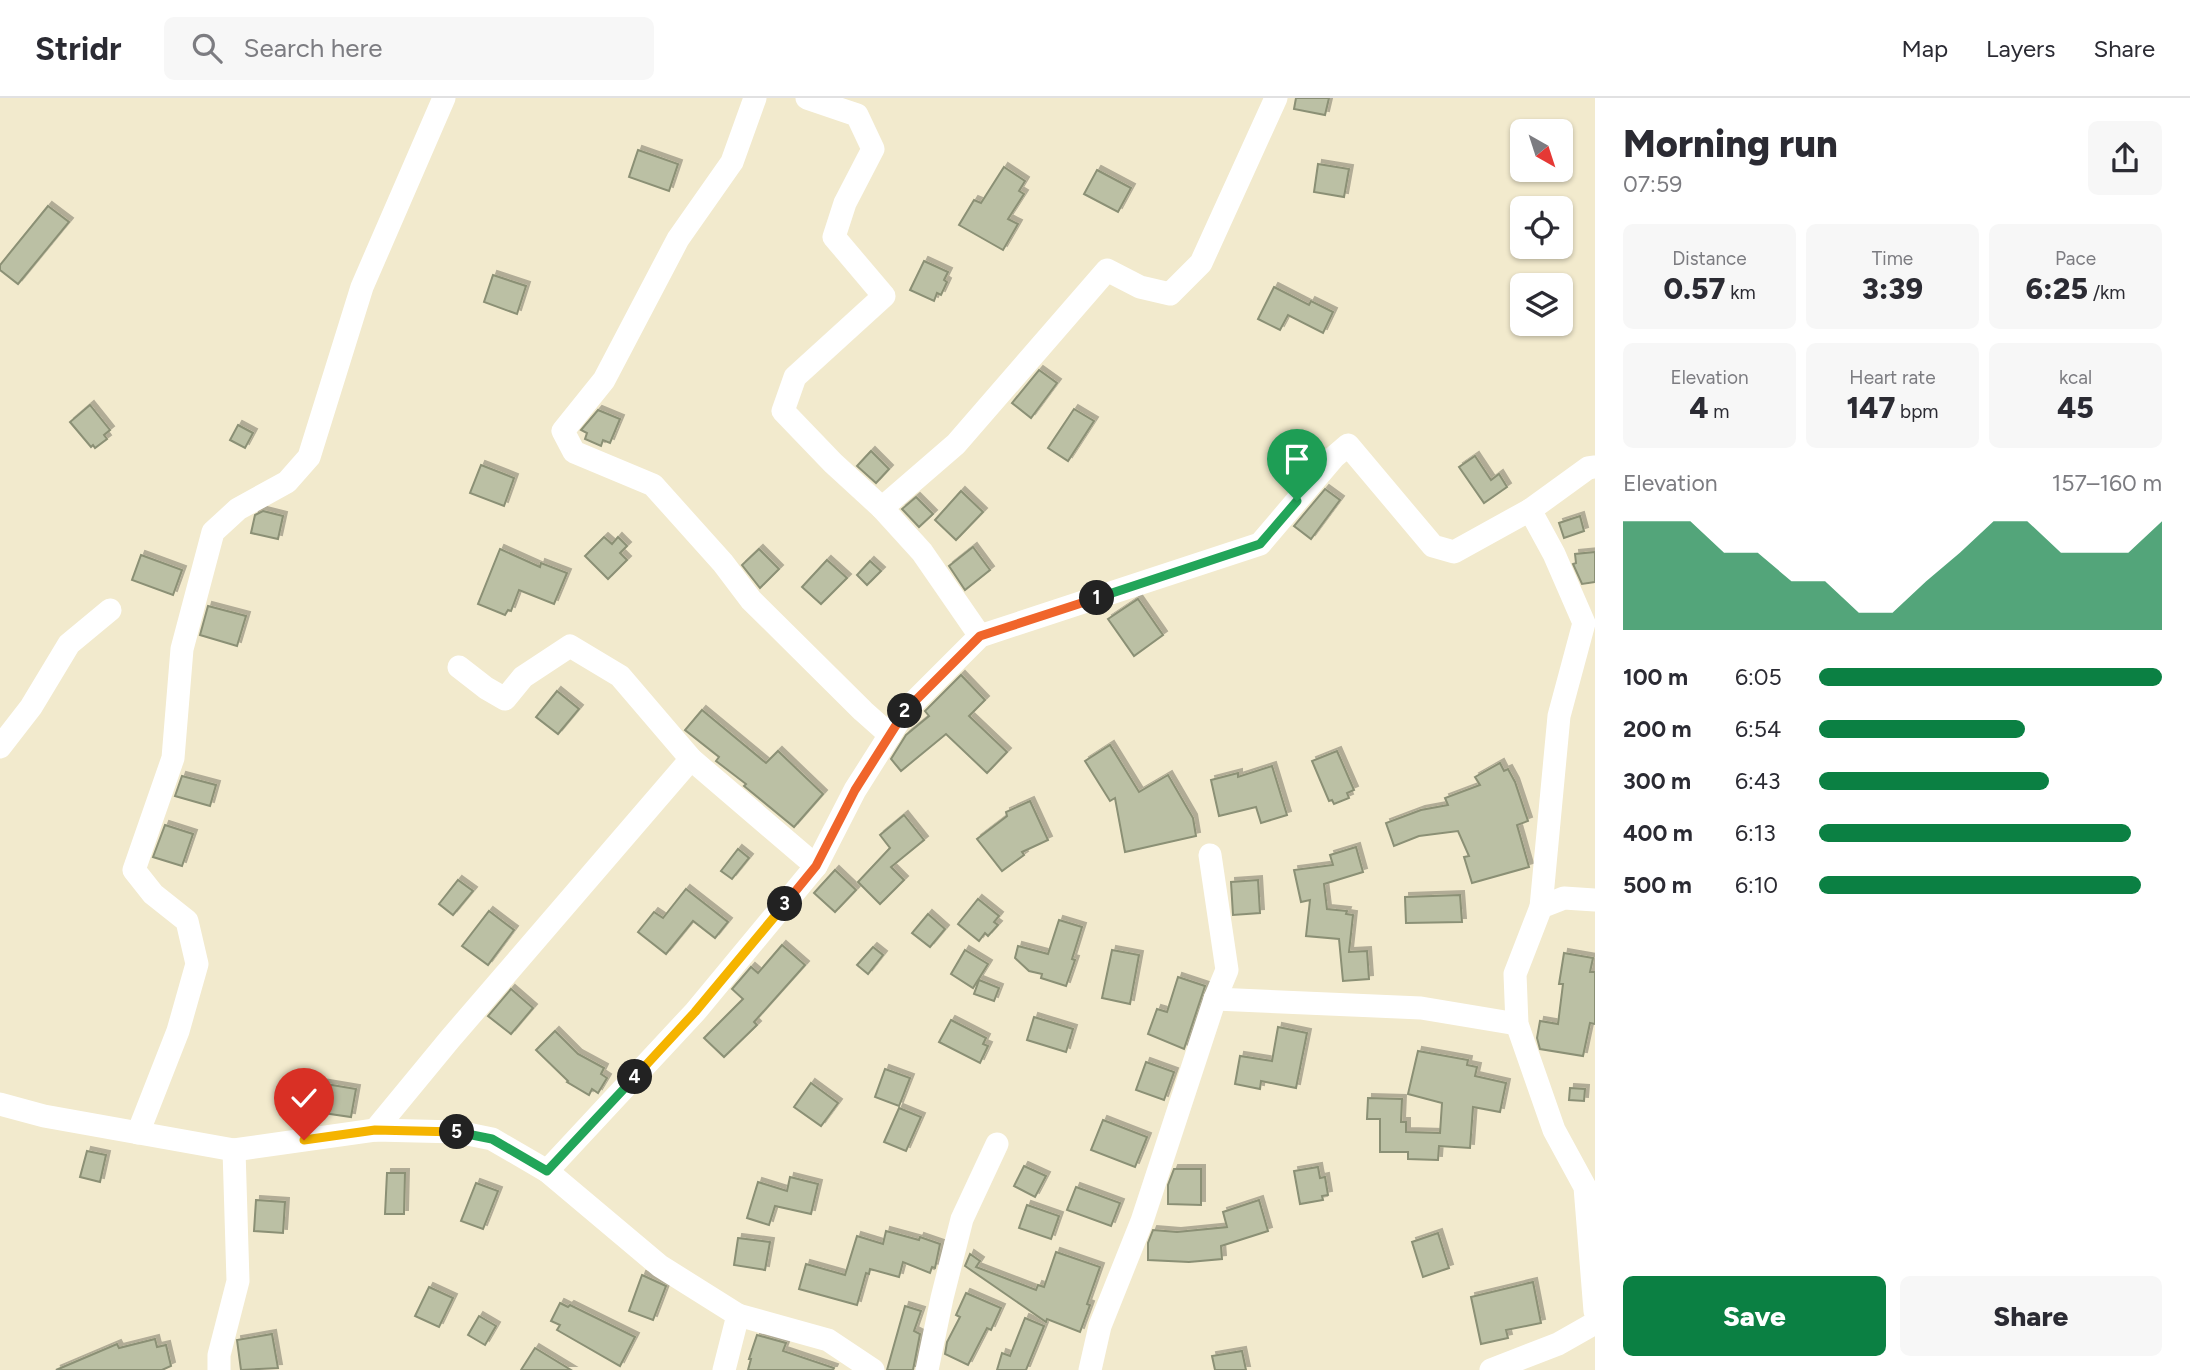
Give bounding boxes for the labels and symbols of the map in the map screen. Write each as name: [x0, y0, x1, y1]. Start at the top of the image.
north arrow: [1510, 119, 1573, 182]
pin: [1267, 429, 1327, 501]
pin: 1: [1080, 580, 1114, 616]
pin: 2: [888, 694, 922, 728]
pin: 3: [768, 886, 802, 922]
pin: 4: [618, 1060, 652, 1094]
pin: [274, 1068, 334, 1140]
pin: 5: [440, 1114, 475, 1150]

